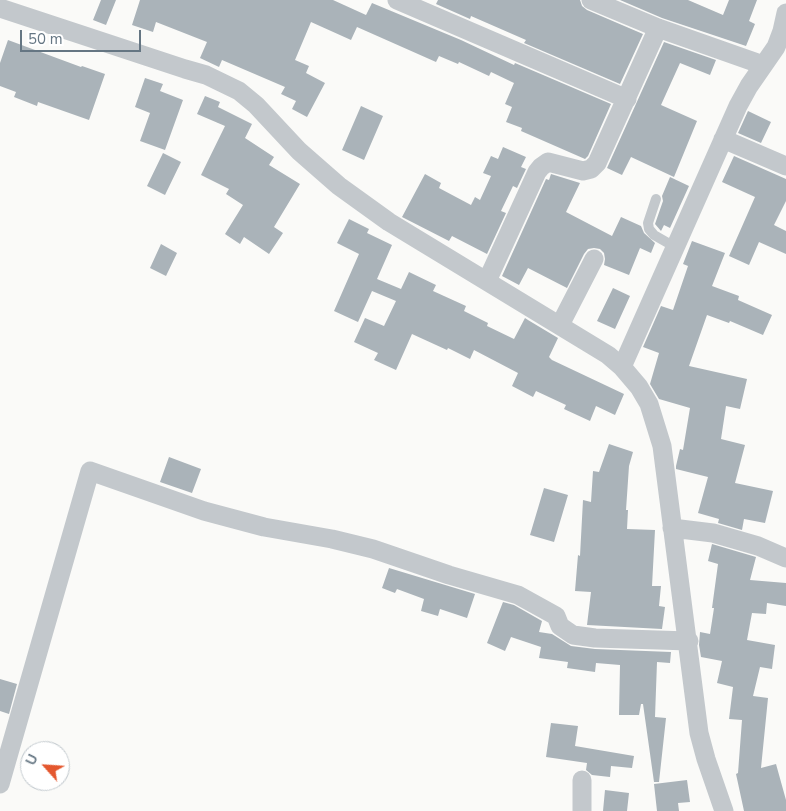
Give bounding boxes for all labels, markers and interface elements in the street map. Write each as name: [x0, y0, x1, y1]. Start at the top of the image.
scale bar: [22, 20, 144, 52]
text: 50 m: [28, 29, 63, 49]
north arrow: [20, 741, 70, 791]
text: U: [21, 751, 43, 768]

